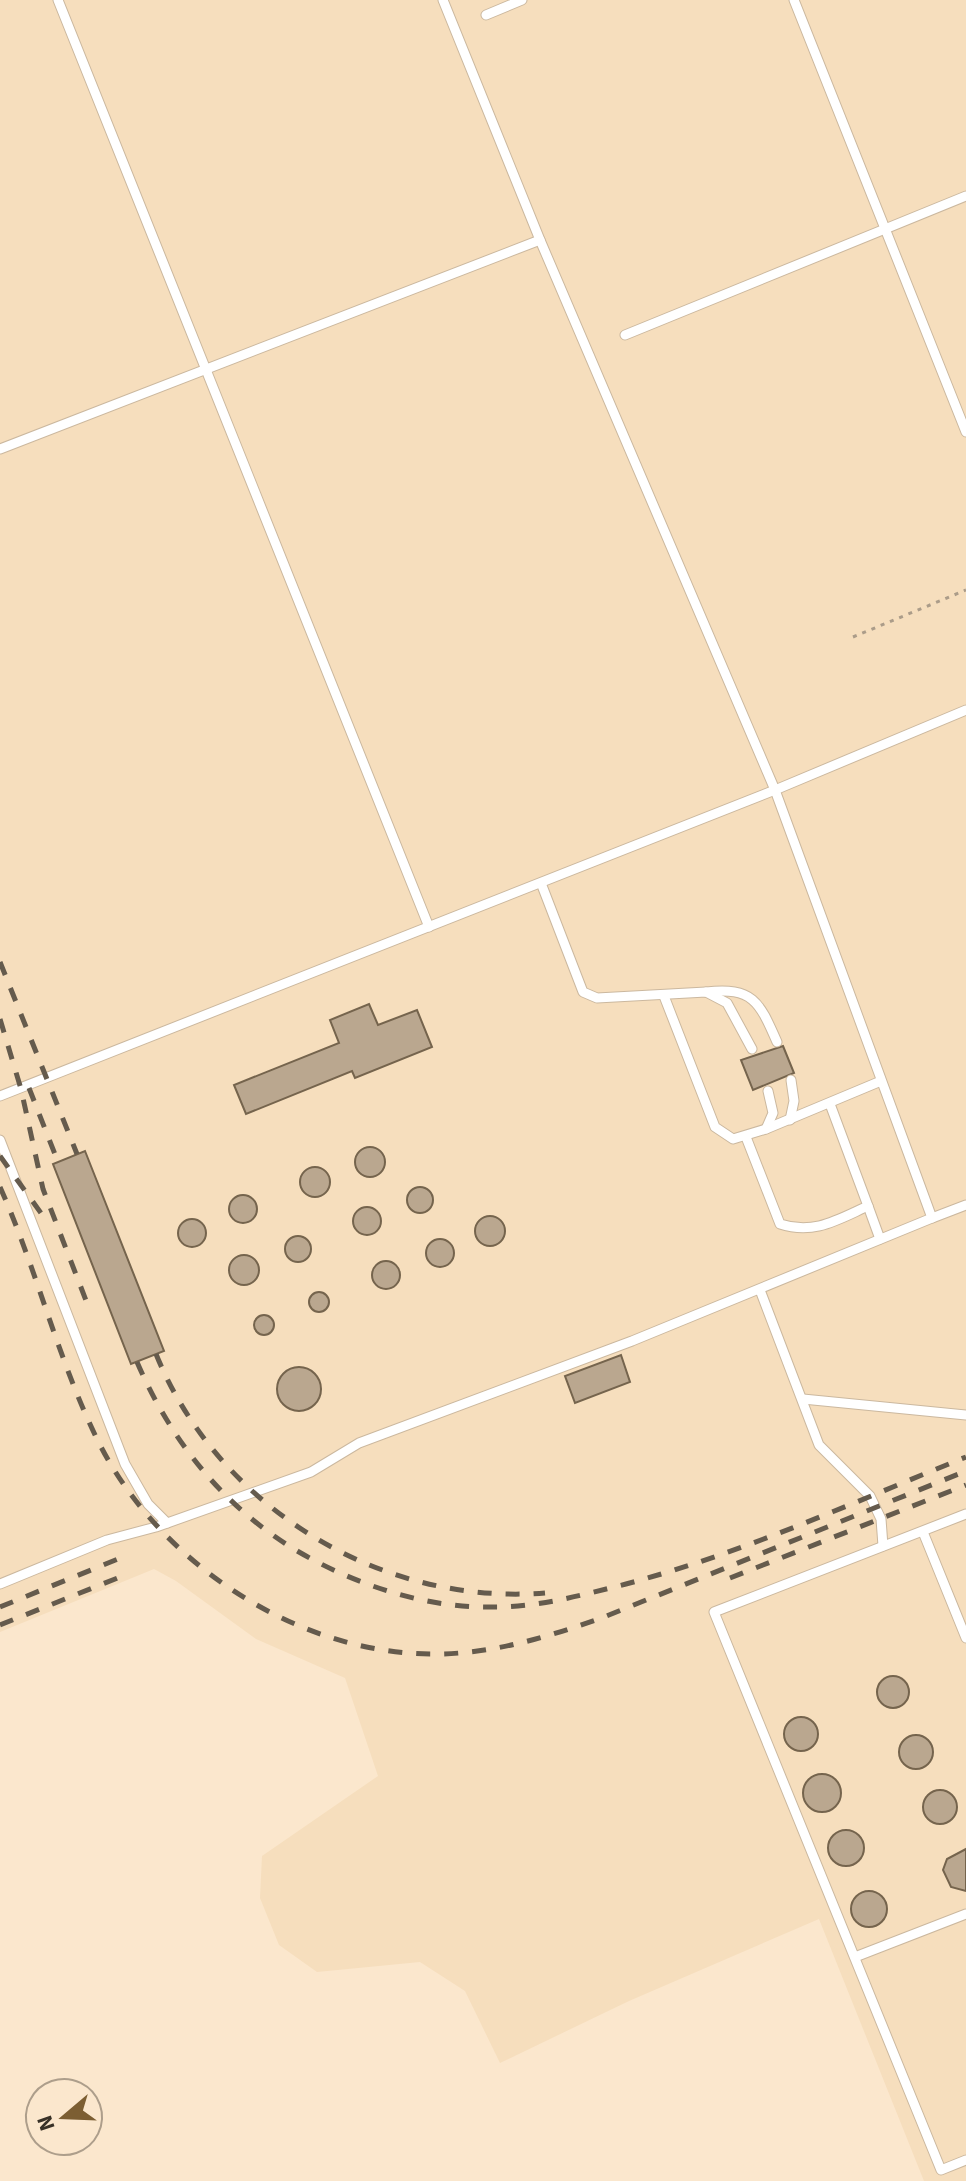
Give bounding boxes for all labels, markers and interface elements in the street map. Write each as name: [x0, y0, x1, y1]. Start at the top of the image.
north arrow: [24, 2077, 104, 2157]
text: N: [29, 2111, 64, 2135]

